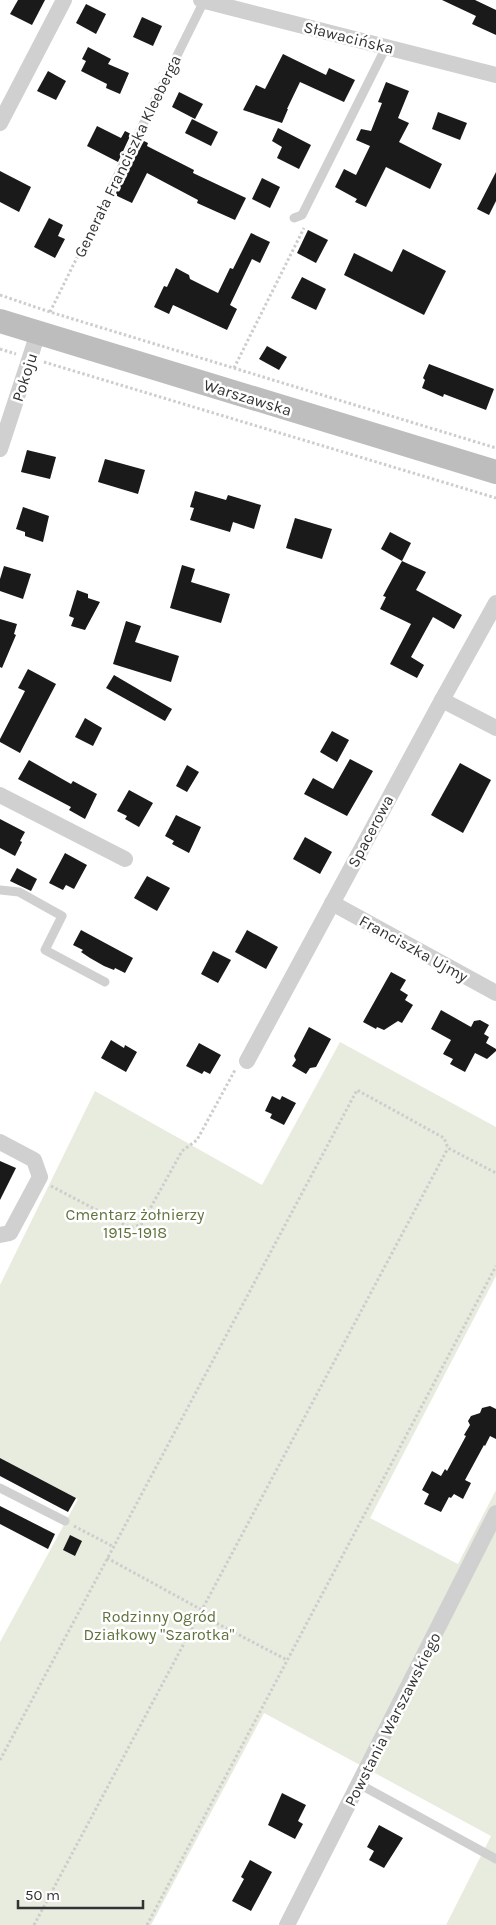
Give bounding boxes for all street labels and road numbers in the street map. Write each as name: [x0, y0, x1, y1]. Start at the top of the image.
street label: Sławacińska: [302, 17, 396, 58]
street label: Generała Franciszka Kleeberga: [70, 52, 185, 261]
street label: Pokoju: [8, 350, 41, 404]
street label: Warszawska: [202, 375, 294, 420]
street label: Spacerowa: [343, 792, 397, 871]
street label: Franciszka Ujmy: [356, 911, 472, 986]
street label: Powstania Warszawskiego: [340, 1629, 445, 1809]

